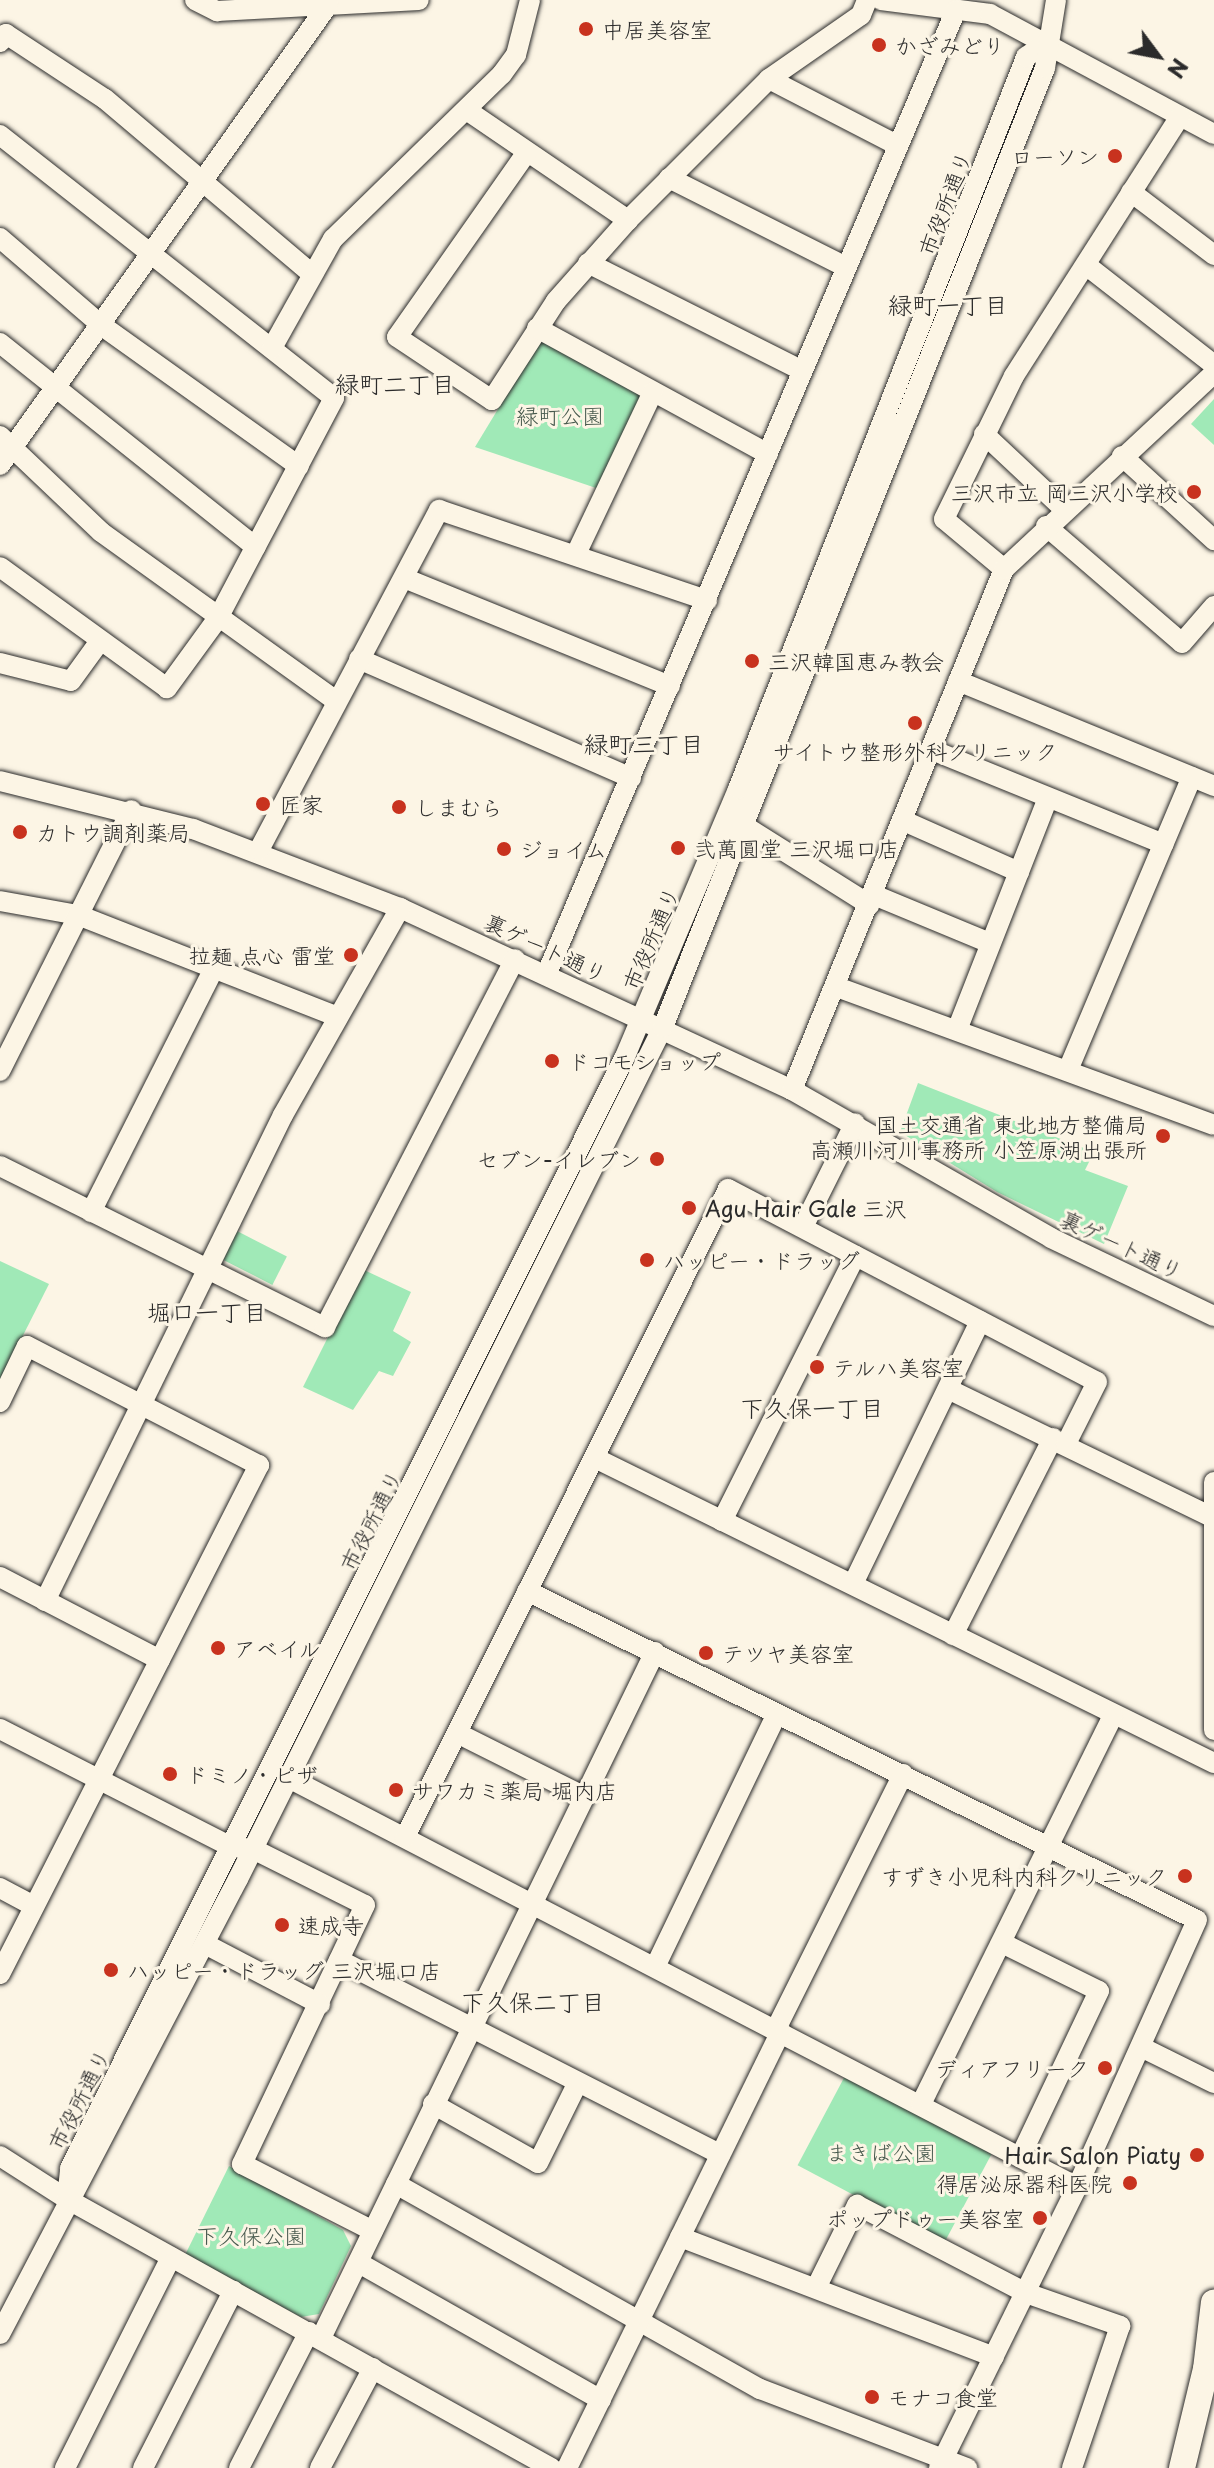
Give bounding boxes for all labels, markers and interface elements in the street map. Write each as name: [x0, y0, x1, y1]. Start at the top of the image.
place label: 中居美容室: [602, 16, 712, 42]
north arrow: [1118, 16, 1198, 96]
marker: 中居美容室: [577, 20, 595, 38]
place label: かざみどり: [895, 32, 1005, 58]
marker: かざみどり: [870, 36, 888, 54]
text: N: [1160, 53, 1197, 85]
place label: ローソン: [1011, 143, 1099, 169]
street label: 市役所通り: [912, 147, 976, 259]
marker: ローソン: [1106, 147, 1124, 165]
district label: 緑町一丁目: [888, 291, 1008, 319]
district label: 緑町二丁目: [335, 370, 455, 398]
park label: 緑町公園: [516, 402, 604, 428]
place label: 三沢市立 岡三沢小学校: [951, 479, 1178, 505]
marker: 三沢市立 岡三沢小学校: [1185, 483, 1203, 501]
place label: 三沢韓国恵み教会: [768, 648, 944, 674]
marker: 三沢韓国恵み教会: [743, 652, 761, 670]
marker: サイトウ整形外科クリニック: [904, 712, 926, 734]
district label: 緑町三丁目: [584, 730, 704, 758]
place label: サイトウ整形外科クリニック: [772, 738, 1058, 764]
place label: 匠家: [279, 791, 323, 817]
place label: しまむら: [415, 794, 503, 820]
marker: 匠家: [254, 795, 272, 813]
marker: しまむら: [390, 798, 408, 816]
place label: カトウ調剤薬局: [36, 819, 190, 845]
marker: カトウ調剤薬局: [11, 823, 29, 841]
place label: 弐萬圓堂 三沢堀口店: [694, 835, 899, 861]
place label: ジョイム: [520, 836, 608, 862]
marker: 弐萬圓堂 三沢堀口店: [669, 839, 687, 857]
marker: ジョイム: [495, 840, 513, 858]
street label: 市役所通り: [616, 882, 684, 994]
street label: 裏ゲート通り: [481, 907, 611, 987]
place label: 拉麺 点心 雷堂: [189, 942, 335, 968]
marker: 拉麺 点心 雷堂: [342, 946, 360, 964]
place label: ドコモショップ: [568, 1048, 722, 1074]
marker: ドコモショップ: [543, 1052, 561, 1070]
place label: 国土交通省 東北地方整備局 高瀬川河川事務所 小笠原湖出張所: [810, 1110, 1147, 1162]
marker: 国土交通省 東北地方整備局 高瀬川河川事務所 小笠原湖出張所: [1154, 1127, 1172, 1145]
place label: セブン-イレブン: [476, 1146, 641, 1172]
marker: セブン-イレブン: [648, 1150, 666, 1168]
place label: Agu Hair Gale 三沢: [705, 1195, 911, 1221]
marker: Agu Hair Gale 三沢: [680, 1199, 698, 1217]
street label: 裏ゲート通り: [1057, 1204, 1187, 1284]
place label: ハッピー・ドラッグ: [663, 1247, 860, 1273]
marker: ハッピー・ドラッグ: [638, 1251, 656, 1269]
district label: 堀口一丁目: [147, 1298, 267, 1326]
place label: テルハ美容室: [833, 1354, 965, 1380]
marker: テルハ美容室: [808, 1358, 826, 1376]
district label: 下久保一丁目: [740, 1394, 884, 1422]
street label: 市役所通り: [333, 1465, 407, 1575]
place label: アベイル: [234, 1635, 322, 1661]
marker: アベイル: [209, 1639, 227, 1657]
place label: テツヤ美容室: [722, 1640, 854, 1666]
marker: テツヤ美容室: [697, 1644, 715, 1662]
place label: ドミノ・ピザ: [186, 1761, 318, 1787]
marker: ドミノ・ピザ: [161, 1765, 179, 1783]
place label: サワカミ薬局 堀内店: [412, 1777, 617, 1803]
marker: サワカミ薬局 堀内店: [387, 1781, 405, 1799]
place label: すずき小児科内科クリニック: [881, 1863, 1167, 1889]
marker: すずき小児科内科クリニック: [1174, 1865, 1196, 1887]
place label: 速成寺: [298, 1912, 364, 1938]
marker: 速成寺: [273, 1916, 291, 1934]
place label: ハッピー・ドラッグ 三沢堀口店: [127, 1957, 441, 1983]
marker: ハッピー・ドラッグ 三沢堀口店: [102, 1961, 120, 1979]
district label: 下久保二丁目: [461, 1988, 605, 2016]
street label: 市役所通り: [41, 2044, 115, 2154]
place label: ディアフリーク: [935, 2055, 1089, 2081]
marker: ディアフリーク: [1096, 2059, 1114, 2077]
park label: まきば公園: [826, 2139, 936, 2165]
place label: Hair Salon Piaty: [1005, 2142, 1181, 2168]
marker: Hair Salon Piaty: [1188, 2146, 1206, 2164]
place label: 得居泌尿器科医院: [936, 2170, 1112, 2196]
marker: 得居泌尿器科医院: [1119, 2172, 1141, 2194]
place label: ポップドゥー美容室: [826, 2205, 1024, 2231]
marker: ポップドゥー美容室: [1031, 2209, 1049, 2227]
park label: 下久保公園: [196, 2222, 306, 2248]
place label: モナコ食堂: [888, 2384, 998, 2410]
marker: モナコ食堂: [863, 2388, 881, 2406]

